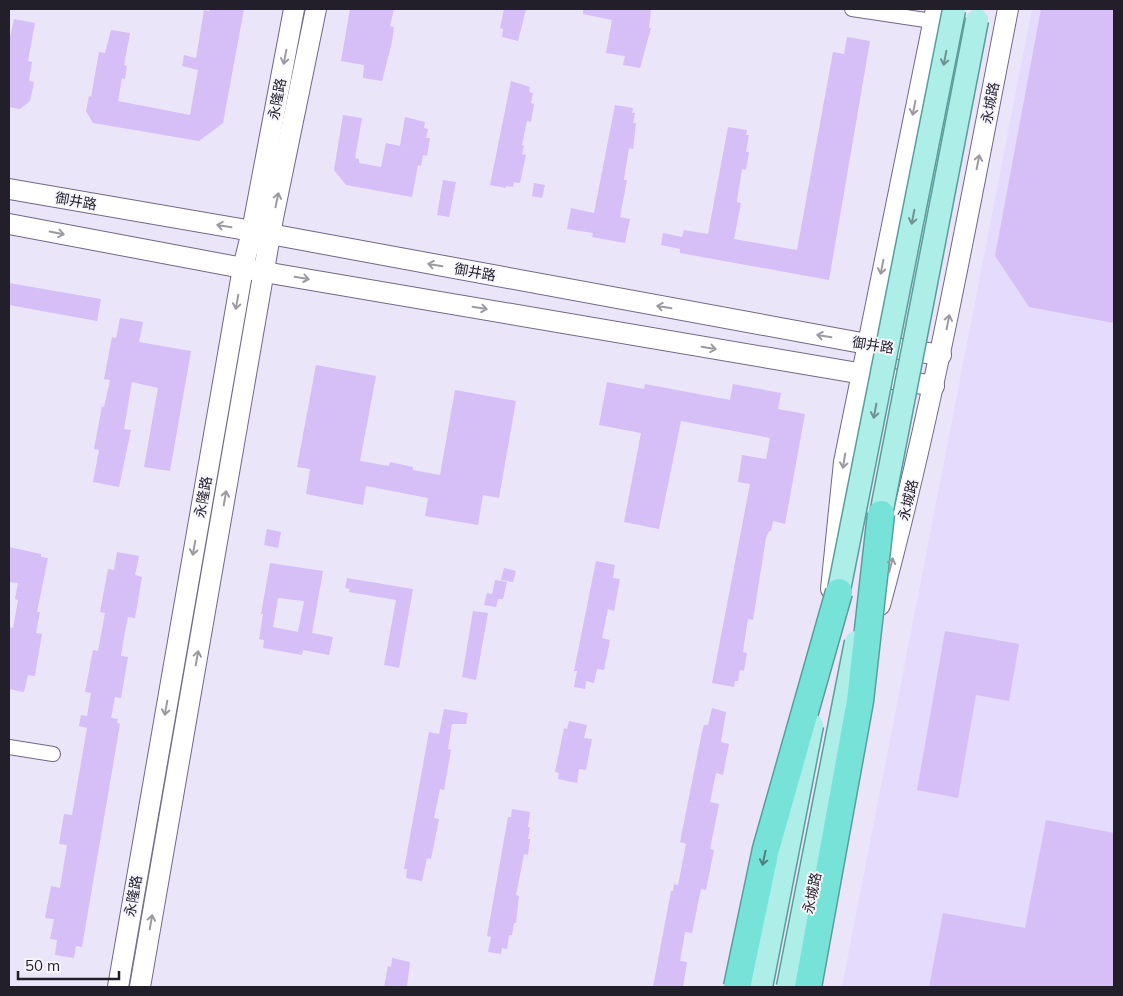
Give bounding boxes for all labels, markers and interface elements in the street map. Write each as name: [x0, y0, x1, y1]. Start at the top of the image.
one-way arrow: [280, 48, 290, 64]
one-way arrow: [939, 49, 949, 65]
street label: 永隆路: [264, 77, 290, 121]
street label: 永城路: [977, 81, 1003, 125]
one-way arrow: [909, 99, 919, 115]
one-way arrow: [974, 155, 984, 171]
street label: 御井路: [54, 188, 98, 214]
one-way arrow: [272, 193, 282, 209]
one-way arrow: [908, 209, 917, 225]
one-way arrow: [216, 221, 232, 231]
one-way arrow: [48, 228, 64, 238]
one-way arrow: [428, 259, 444, 269]
street label: 御井路: [453, 259, 497, 285]
one-way arrow: [877, 259, 887, 275]
one-way arrow: [294, 274, 310, 284]
one-way arrow: [232, 294, 242, 310]
one-way arrow: [656, 301, 672, 311]
one-way arrow: [472, 303, 488, 313]
one-way arrow: [943, 314, 953, 330]
one-way arrow: [816, 331, 832, 341]
street label: 御井路: [851, 333, 895, 357]
one-way arrow: [701, 343, 717, 353]
one-way arrow: [869, 403, 879, 419]
one-way arrow: [839, 452, 849, 468]
street label: 永隆路: [190, 475, 216, 519]
street label: 永城路: [894, 477, 922, 523]
one-way arrow: [220, 491, 230, 507]
one-way arrow: [189, 540, 199, 556]
one-way arrow: [887, 558, 896, 574]
one-way arrow: [192, 651, 202, 667]
one-way arrow: [161, 700, 171, 716]
one-way arrow: [759, 849, 768, 865]
street label: 永城路: [799, 871, 825, 915]
street label: 永隆路: [120, 874, 146, 918]
one-way arrow: [147, 914, 157, 930]
scale bar: [18, 948, 119, 980]
text: 50 m: [25, 956, 60, 975]

